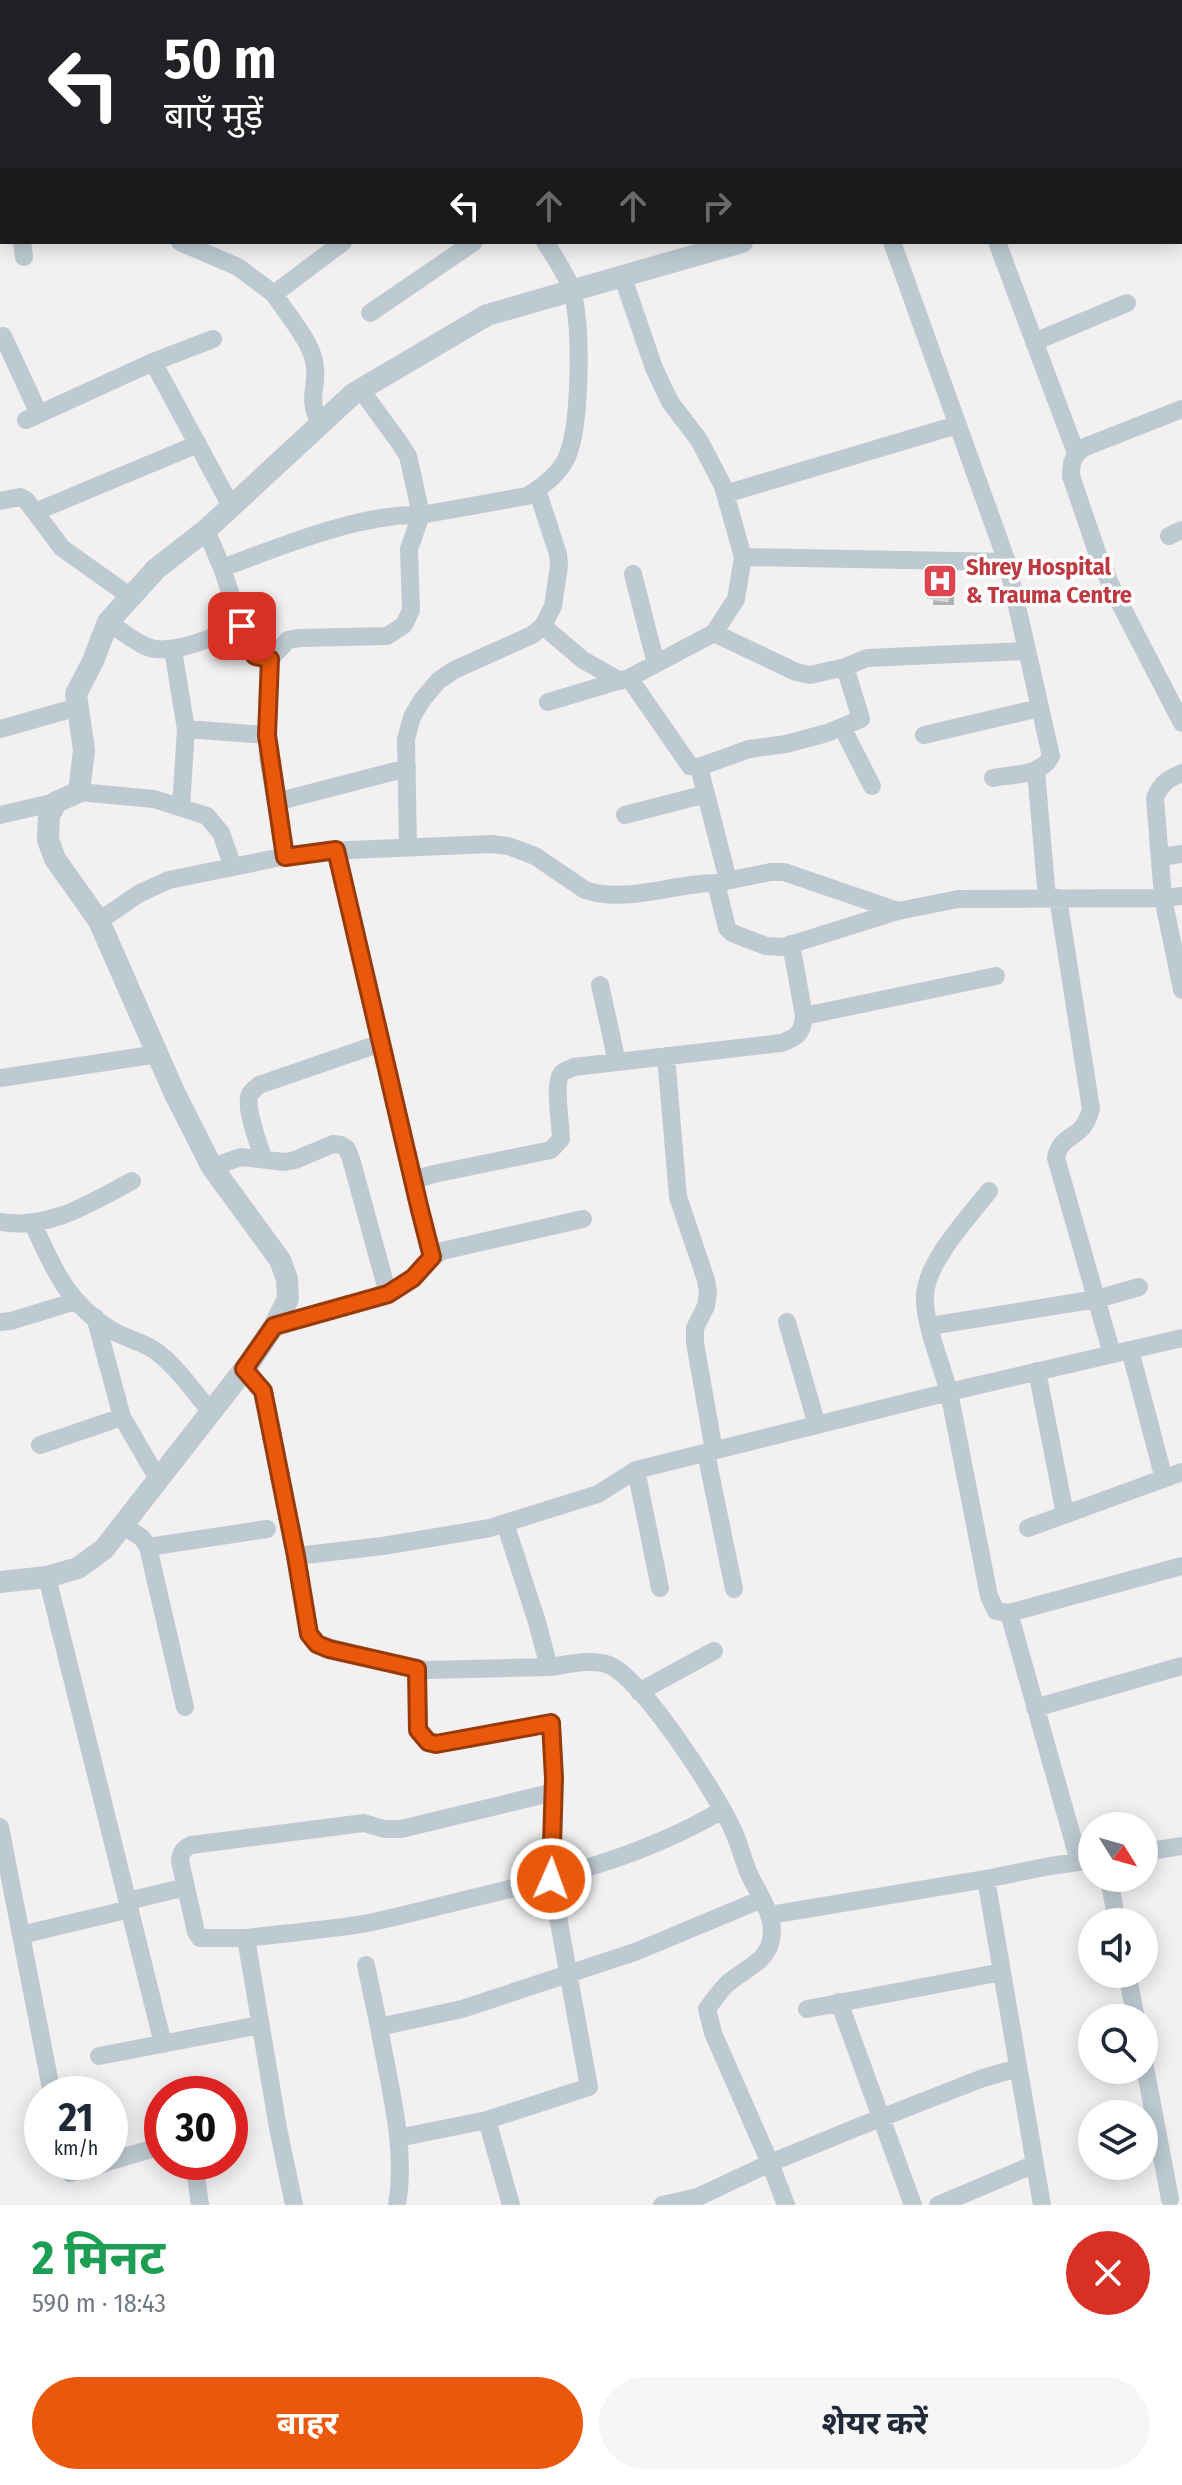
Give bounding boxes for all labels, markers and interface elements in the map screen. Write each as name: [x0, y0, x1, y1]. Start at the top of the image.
text: 50 m: [164, 26, 276, 93]
icon: left: [32, 32, 136, 136]
text: बाएँ मुड़ें: [164, 94, 263, 138]
icon: left: [443, 184, 487, 228]
icon: ahead: [527, 184, 571, 228]
icon: ahead: [611, 184, 655, 228]
icon: right: [695, 184, 739, 228]
place label: Shrey Hospital & Trauma Centre: [966, 553, 1132, 609]
hospital icon: Shrey Hospital & Trauma Centre: [921, 562, 959, 600]
pin: [208, 592, 276, 660]
icon: arrive: [220, 604, 264, 648]
north arrow: [1078, 1812, 1158, 1892]
map controls: [1078, 1812, 1158, 2180]
position arrow: [509, 1837, 593, 1921]
button: sound: [1078, 1908, 1158, 1988]
button: search: [1078, 2004, 1158, 2084]
speed limit sign: 30: [144, 2076, 248, 2180]
text: 21: [59, 2094, 93, 2142]
button: layers: [1078, 2100, 1158, 2180]
text: km/h: [54, 2136, 98, 2160]
text: 2 मिनट: [32, 2229, 165, 2287]
button: close: [1066, 2231, 1150, 2315]
text: 590 m · 18:43: [32, 2288, 166, 2319]
button: बाहर: [32, 2377, 583, 2469]
button: शेयर करें: [599, 2377, 1150, 2469]

